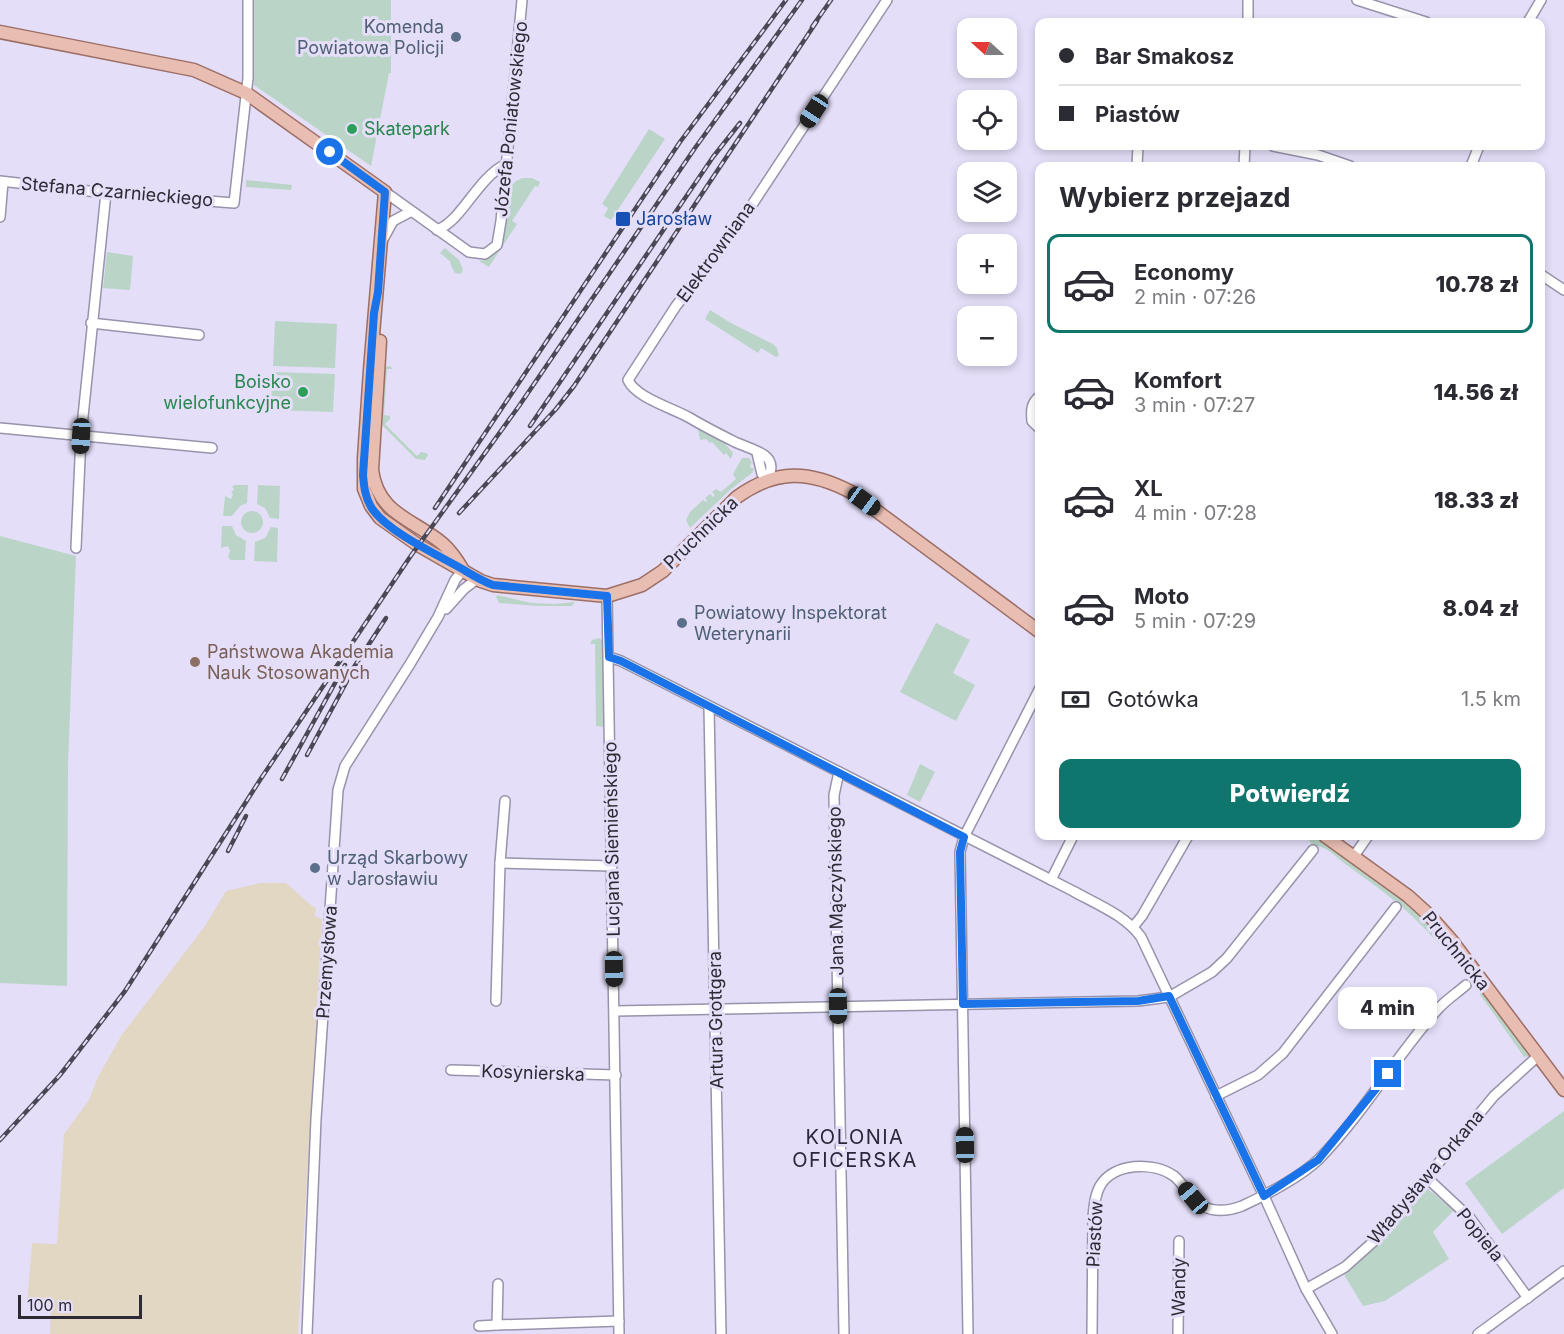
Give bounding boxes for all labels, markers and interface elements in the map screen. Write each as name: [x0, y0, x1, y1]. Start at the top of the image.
place label: Komenda Powiatowa Policji: [297, 16, 444, 58]
north arrow: [957, 18, 1017, 78]
map controls: [957, 18, 1017, 366]
street label: Józefa Poniatowskiego: [490, 20, 531, 218]
marker: Komenda Powiatowa Policji: [449, 30, 463, 44]
text: Bar Smakosz: [1095, 43, 1234, 69]
button: locate: [957, 90, 1017, 150]
car: [797, 91, 831, 131]
text: Piastów: [1095, 101, 1180, 127]
place label: Skatepark: [364, 118, 450, 139]
marker: Skatepark: [345, 122, 359, 136]
route start: [316, 138, 343, 165]
button: layers: [957, 162, 1017, 222]
street label: Stefana Czarnieckiego: [20, 173, 214, 210]
text: Wybierz przejazd: [1059, 181, 1291, 214]
street label: Elektrowniana: [672, 197, 759, 306]
place label: Jarosław: [636, 208, 713, 229]
marker: Jarosław: [614, 210, 632, 228]
button: +: [957, 234, 1017, 294]
icon: car: [1062, 257, 1116, 311]
text: Economy: [1134, 259, 1234, 285]
text: 10.78 zł: [1436, 271, 1518, 297]
text: 2 min · 07:26: [1134, 285, 1256, 309]
button: −: [957, 306, 1017, 366]
icon: car: [1062, 365, 1116, 419]
text: Komfort: [1134, 367, 1222, 393]
place label: Boisko wielofunkcyjne: [163, 371, 291, 413]
text: 14.56 zł: [1433, 379, 1518, 405]
marker: Boisko wielofunkcyjne: [296, 385, 310, 399]
text: 3 min · 07:27: [1134, 393, 1255, 417]
car: [71, 418, 91, 454]
icon: car: [1062, 473, 1116, 527]
text: XL: [1134, 475, 1163, 501]
car: [844, 483, 884, 519]
text: 18.33 zł: [1434, 487, 1518, 513]
street label: Pruchnicka: [659, 492, 742, 573]
text: 4 min · 07:28: [1134, 501, 1257, 525]
icon: car: [1062, 581, 1116, 635]
text: Moto: [1134, 583, 1189, 609]
text: 8.04 zł: [1443, 595, 1518, 621]
place label: Powiatowy Inspektorat Weterynarii: [694, 602, 887, 644]
text: 5 min · 07:29: [1134, 609, 1256, 633]
marker: Powiatowy Inspektorat Weterynarii: [675, 616, 689, 630]
place label: Państwowa Akademia Nauk Stosowanych: [207, 641, 394, 683]
marker: Państwowa Akademia Nauk Stosowanych: [188, 655, 202, 669]
icon: cash: [1059, 683, 1092, 716]
text: Gotówka: [1107, 686, 1199, 712]
text: 1.5 km: [1461, 687, 1521, 711]
street label: Lucjana Siemieńskiego: [599, 741, 624, 937]
button: Potwierdź: [1059, 759, 1521, 828]
street label: Jana Mączyńskiego: [824, 806, 847, 976]
place label: Urząd Skarbowy w Jarosławiu: [327, 847, 468, 889]
marker: Urząd Skarbowy w Jarosławiu: [308, 861, 322, 875]
street label: Przemysłowa: [312, 905, 341, 1019]
street label: Pruchnicka: [1418, 907, 1494, 994]
car: [605, 951, 623, 987]
street label: Artura Grottgera: [704, 951, 727, 1089]
callout: 4 min: [1338, 987, 1438, 1029]
car: [829, 988, 847, 1024]
text: 4 min: [1360, 996, 1415, 1020]
street label: Kosynierska: [481, 1060, 585, 1085]
route end: [1374, 1060, 1401, 1087]
street label: Władysława Orkana: [1363, 1105, 1488, 1248]
district label: KOLONIA OFICERSKA: [792, 1125, 918, 1172]
car: [956, 1127, 974, 1163]
car: [1175, 1178, 1211, 1218]
street label: Piastów: [1082, 1200, 1107, 1268]
street label: Popiela: [1453, 1204, 1508, 1266]
street label: Wandy: [1167, 1257, 1190, 1317]
scale bar: [18, 1292, 142, 1320]
text: 100 m: [27, 1295, 72, 1315]

